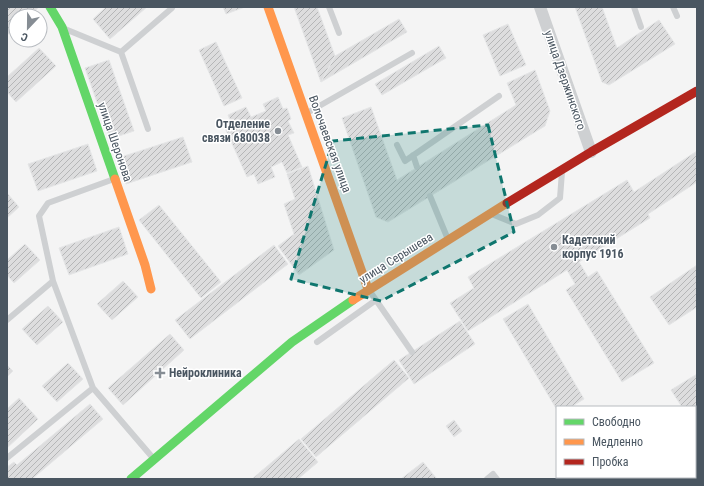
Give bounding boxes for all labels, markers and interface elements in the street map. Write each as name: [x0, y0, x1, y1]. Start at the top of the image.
north arrow: [8, 8, 48, 48]
street label: улица Дзержинского: [541, 28, 589, 132]
text: С: [19, 30, 30, 44]
street label: Волочаевская улица: [306, 93, 354, 195]
street label: улица Шеронова: [95, 100, 135, 184]
place label: Отделение связи 680038: [202, 117, 270, 145]
marker: Отделение связи 680038: [273, 126, 283, 136]
street label: улица Серышева: [357, 230, 436, 286]
place label: Кадетский корпус 1916: [562, 233, 623, 261]
marker: Кадетский корпус 1916: [549, 242, 559, 252]
place label: Нейроклиника: [169, 366, 242, 380]
marker: Нейроклиника: [154, 367, 166, 379]
legend: [556, 406, 696, 478]
text: Свободно: [592, 415, 641, 429]
text: Медленно: [592, 435, 643, 449]
text: Пробка: [592, 455, 629, 469]

